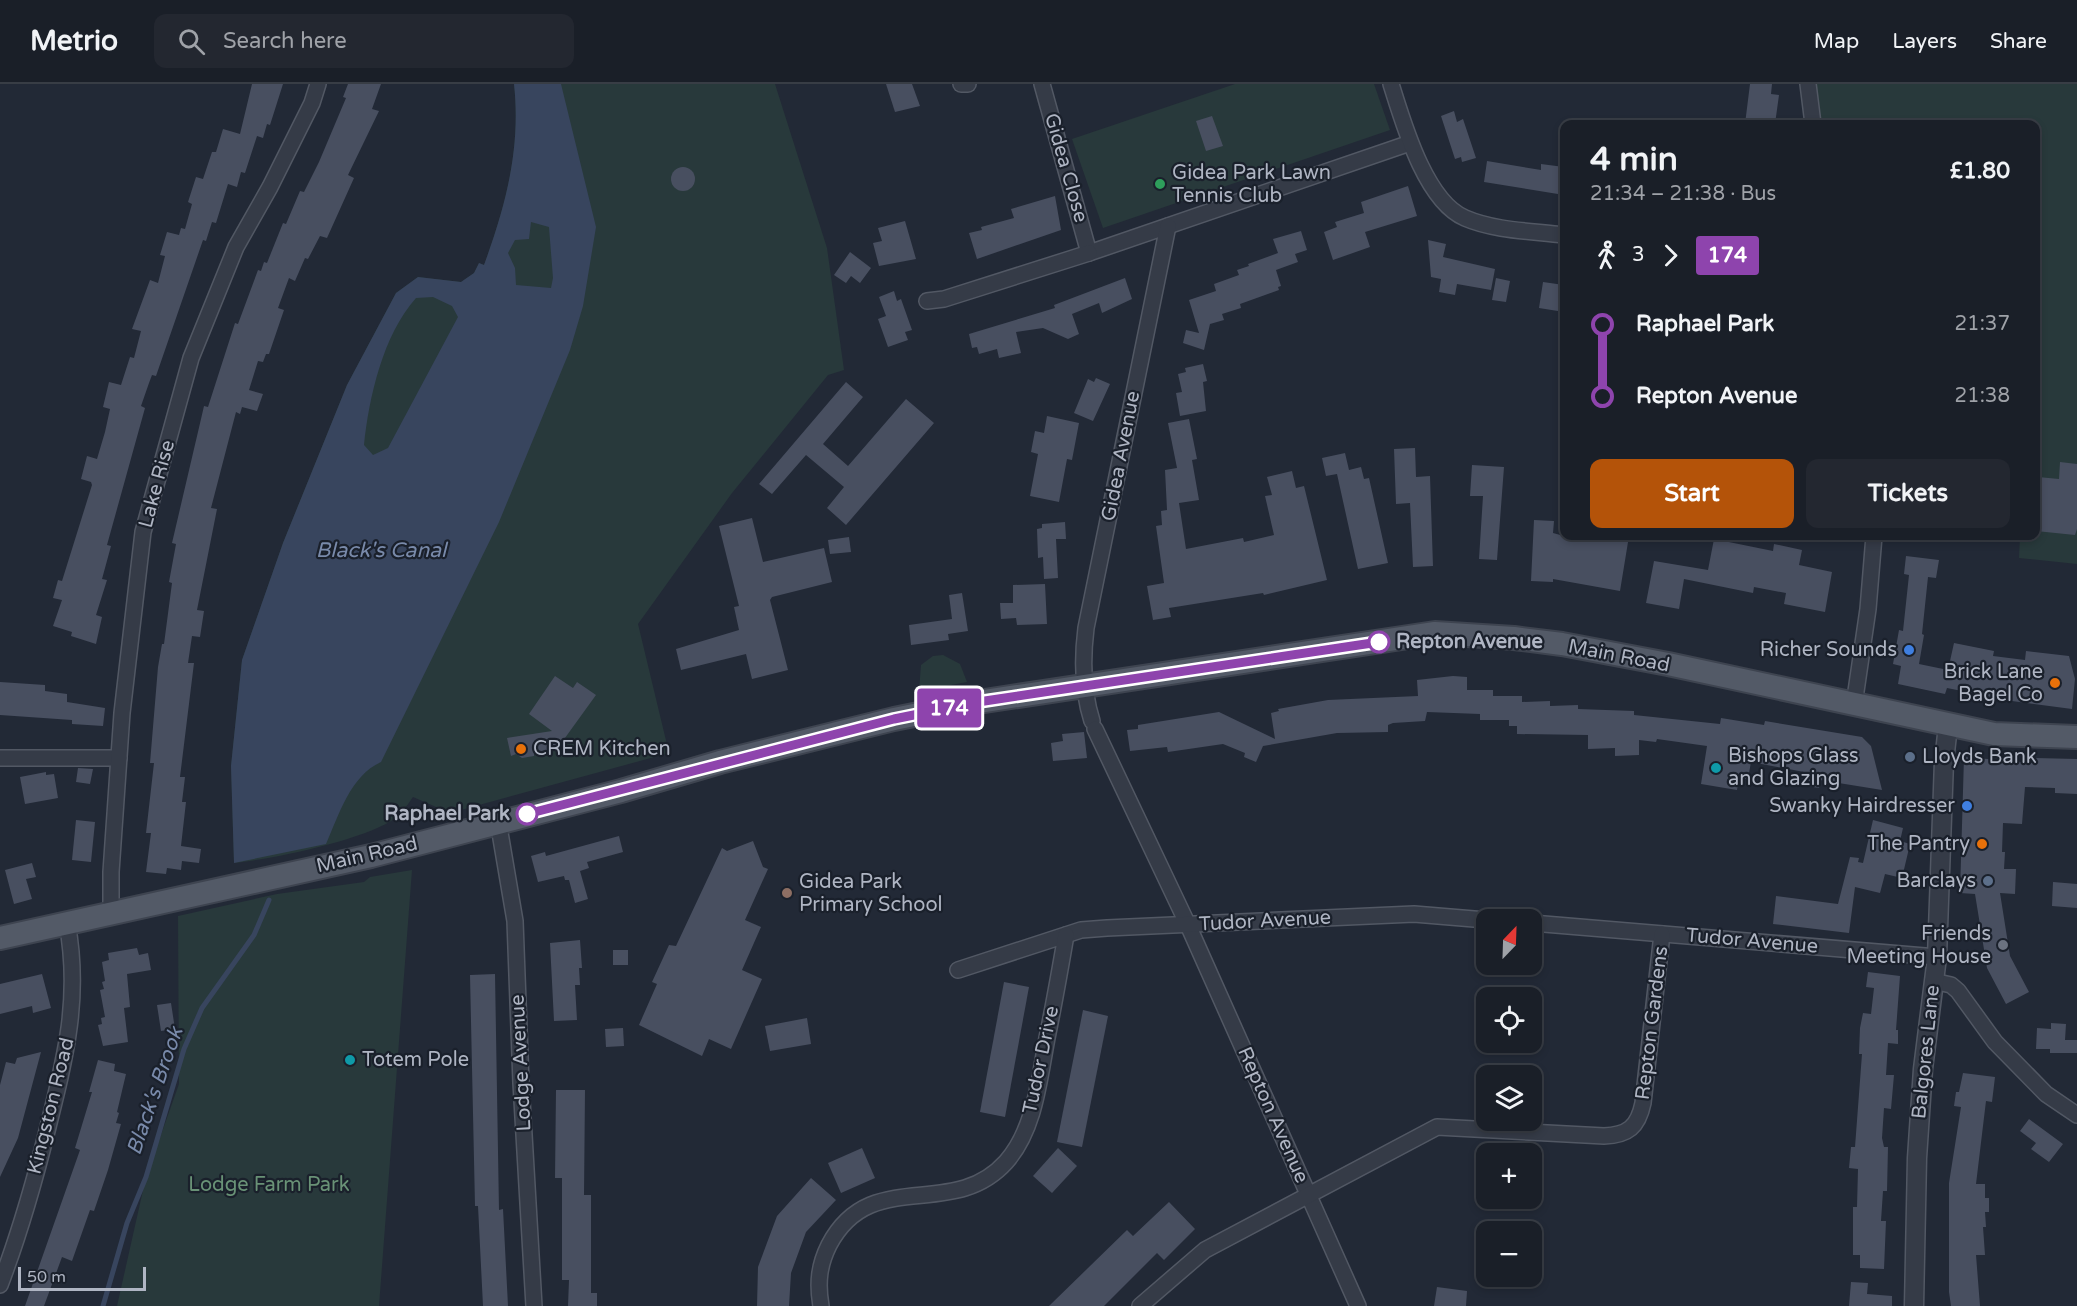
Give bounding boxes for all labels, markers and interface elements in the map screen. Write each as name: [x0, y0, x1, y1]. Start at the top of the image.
search box: [154, 14, 574, 68]
text: Metrio: [30, 24, 118, 58]
icon: search: [175, 25, 208, 58]
text: Search here: [223, 28, 347, 54]
text: Map: [1814, 29, 1859, 54]
text: Layers: [1892, 29, 1957, 54]
text: Share: [1990, 29, 2047, 54]
street label: Gidea Close: [1039, 111, 1093, 225]
text: 4 min: [1590, 140, 1678, 179]
text: £1.80: [1950, 158, 2010, 184]
place label: Gidea Park Lawn Tennis Club: [1172, 161, 1331, 208]
marker: Gidea Park Lawn Tennis Club: [1153, 177, 1167, 191]
text: 21:34 – 21:38 · Bus: [1590, 182, 1776, 206]
icon: walk: [1590, 239, 1623, 272]
icon: forward: [1654, 239, 1687, 272]
text: 3: [1632, 243, 1645, 267]
text: 174: [1708, 243, 1747, 268]
text: Raphael Park: [1636, 311, 1774, 337]
text: 21:37: [1955, 312, 2010, 336]
text: Repton Avenue: [1636, 383, 1797, 409]
text: 21:38: [1955, 384, 2010, 408]
street label: Gidea Avenue: [1097, 389, 1145, 523]
street label: Lake Rise: [134, 437, 180, 531]
button: Start: [1590, 459, 1794, 528]
button: Tickets: [1806, 459, 2010, 528]
water label: Black's Canal: [316, 538, 449, 563]
place label: Repton Avenue: [1396, 630, 1543, 654]
marker: Repton Avenue: [1368, 631, 1390, 653]
street label: Main Road: [1566, 634, 1672, 678]
place label: Richer Sounds: [1760, 638, 1897, 662]
marker: Richer Sounds: [1902, 643, 1916, 657]
place label: Brick Lane Bagel Co: [1944, 660, 2043, 707]
marker: Brick Lane Bagel Co: [2048, 676, 2062, 690]
line badge: 174: [914, 688, 984, 728]
text: 174: [929, 696, 969, 721]
place label: CREM Kitchen: [533, 737, 671, 761]
marker: CREM Kitchen: [514, 742, 528, 756]
place label: Bishops Glass and Glazing: [1728, 744, 1859, 791]
place label: Lloyds Bank: [1922, 745, 2037, 769]
marker: Lloyds Bank: [1903, 750, 1917, 764]
marker: Bishops Glass and Glazing: [1709, 761, 1723, 775]
place label: Swanky Hairdresser: [1769, 794, 1955, 818]
marker: Swanky Hairdresser: [1960, 799, 1974, 813]
place label: Raphael Park: [384, 802, 510, 826]
marker: Raphael Park: [516, 803, 538, 825]
street label: Main Road: [314, 832, 420, 878]
place label: The Pantry: [1867, 832, 1970, 856]
marker: The Pantry: [1975, 837, 1989, 851]
place label: Barclays: [1897, 869, 1976, 893]
place label: Gidea Park Primary School: [799, 870, 943, 917]
marker: Barclays: [1981, 874, 1995, 888]
marker: Gidea Park Primary School: [780, 886, 794, 900]
street label: Tudor Avenue: [1198, 906, 1332, 936]
north arrow: [1476, 909, 1542, 975]
map controls: [1476, 909, 1542, 1287]
place label: Friends Meeting House: [1847, 922, 1991, 969]
street label: Tudor Avenue: [1685, 923, 1819, 959]
marker: Friends Meeting House: [1996, 938, 2010, 952]
street label: Repton Gardens: [1631, 945, 1673, 1101]
street label: Balgores Lane: [1907, 984, 1945, 1120]
button: locate: [1476, 987, 1542, 1053]
street label: Lodge Avenue: [505, 994, 537, 1132]
street label: Tudor Drive: [1018, 1004, 1064, 1116]
water label: Black's Brook: [121, 1022, 189, 1158]
street label: Kingston Road: [22, 1035, 80, 1177]
street label: Repton Avenue: [1232, 1043, 1314, 1187]
place label: Totem Pole: [362, 1048, 469, 1072]
marker: Totem Pole: [343, 1053, 357, 1067]
button: layers: [1476, 1065, 1542, 1131]
button: +: [1476, 1143, 1542, 1209]
park label: Lodge Farm Park: [188, 1173, 350, 1197]
button: −: [1476, 1221, 1542, 1287]
scale bar: [18, 1264, 146, 1292]
text: 50 m: [27, 1267, 66, 1287]

